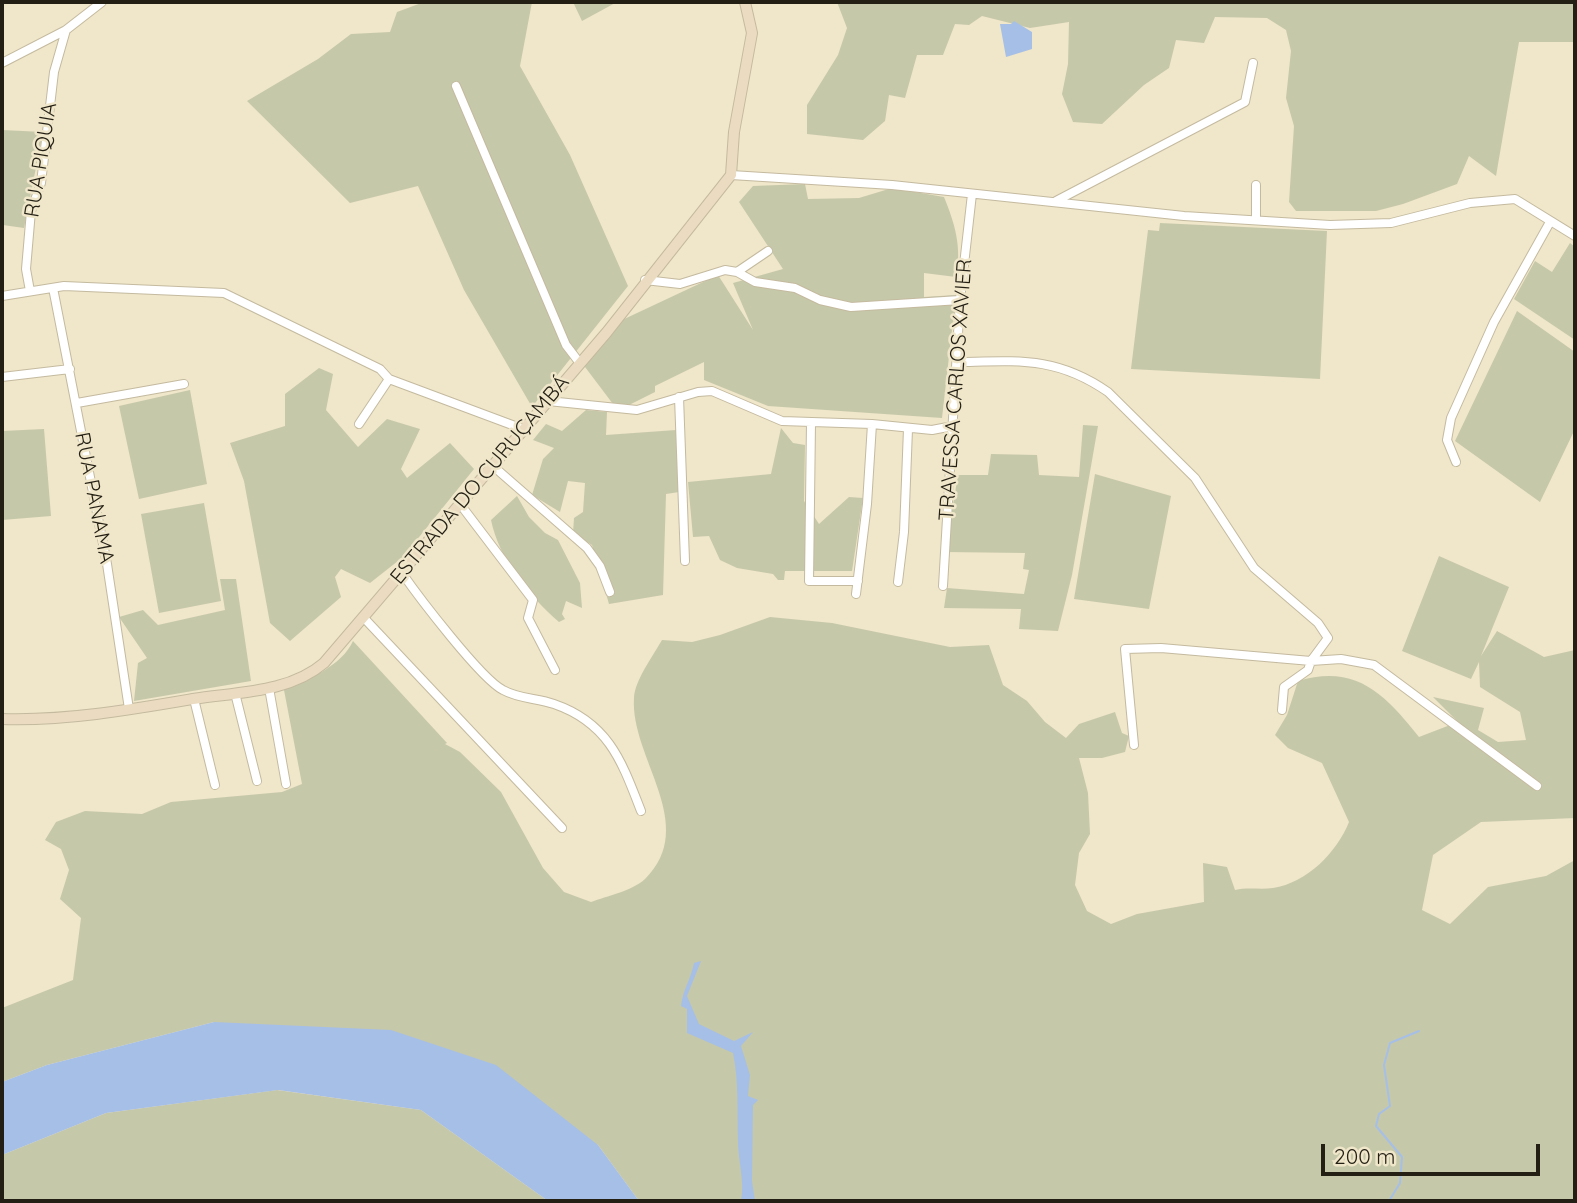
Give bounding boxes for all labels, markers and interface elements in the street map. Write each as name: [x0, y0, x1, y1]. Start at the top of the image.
street label: RUA PIQUIA: [19, 101, 63, 219]
street label: TRAVESSA CARLOS XAVIER: [934, 258, 978, 522]
street label: ESTRADA DO CURUÇAMBÁ: [385, 370, 575, 590]
street label: RUA PANAMA: [69, 430, 119, 566]
scale bar: [1325, 1130, 1544, 1174]
text: 200 m: [1334, 1143, 1396, 1169]

